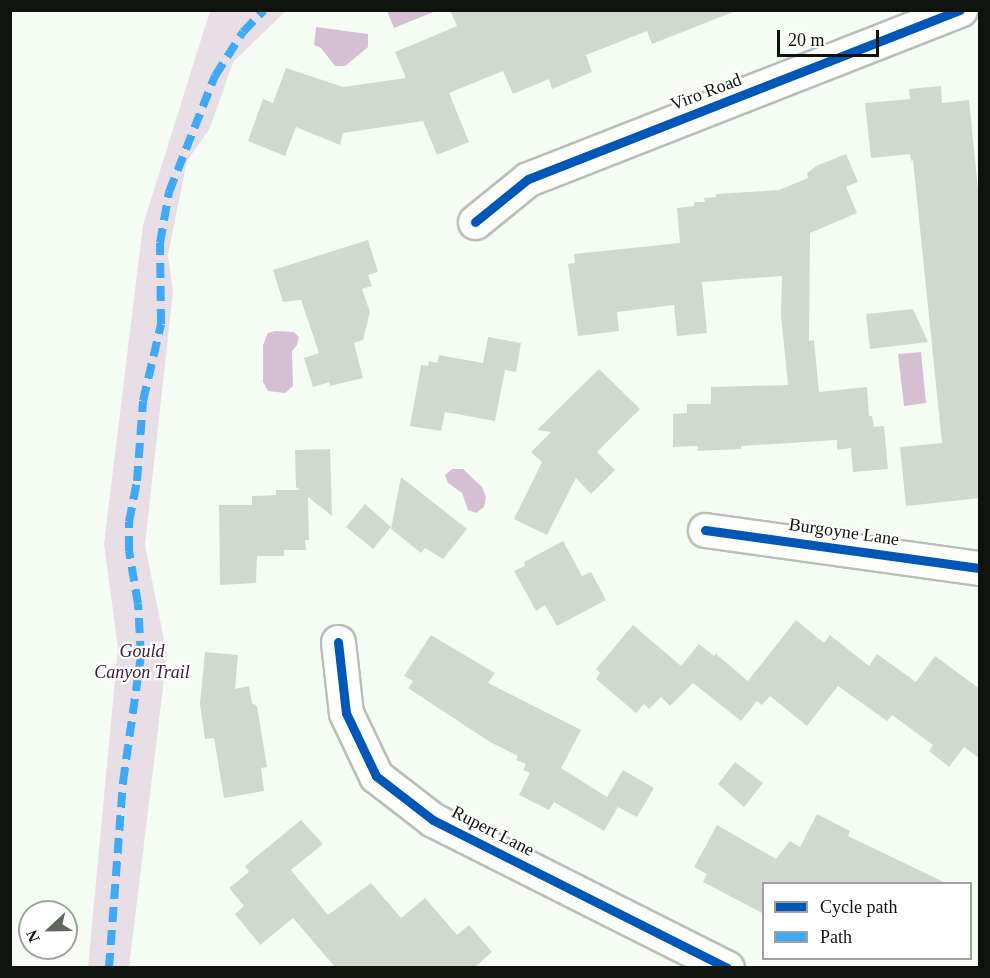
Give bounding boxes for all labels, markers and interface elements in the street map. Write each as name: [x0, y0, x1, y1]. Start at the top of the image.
scale bar: [780, 18, 882, 56]
text: 20 m: [788, 30, 825, 50]
street label: Viro Road: [667, 69, 745, 115]
street label: Burgoyne Lane: [787, 514, 901, 550]
park label: Gould Canyon Trail: [94, 641, 190, 684]
street label: Rupert Lane: [448, 801, 538, 861]
legend: [762, 882, 972, 960]
text: Cycle path: [820, 897, 897, 917]
north arrow: [18, 900, 78, 960]
text: Path: [820, 927, 852, 947]
text: N: [23, 928, 43, 945]

